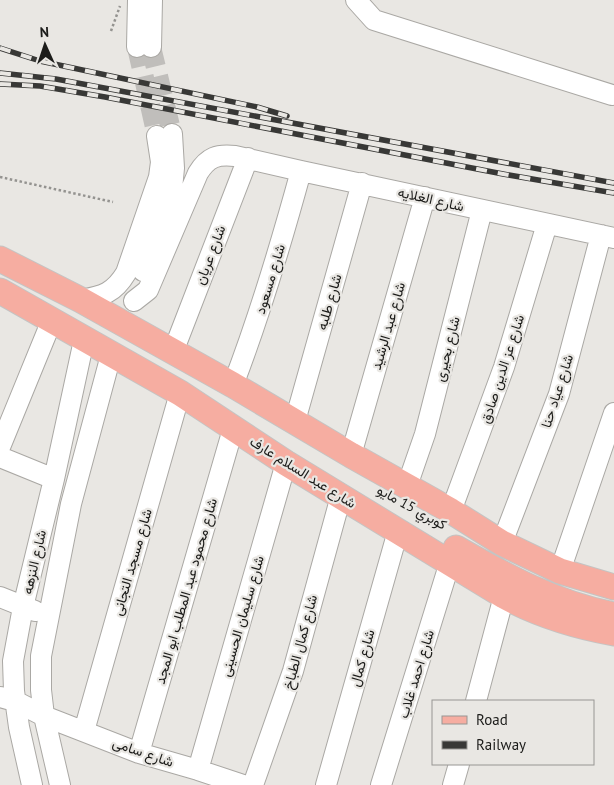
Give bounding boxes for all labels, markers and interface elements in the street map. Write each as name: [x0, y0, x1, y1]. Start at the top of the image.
north arrow: [20, 20, 70, 70]
text: N: [39, 23, 49, 41]
street label: شارع الغلايه: [396, 183, 466, 217]
street label: شارع عريان: [190, 223, 231, 288]
street label: شارع مسعود: [251, 242, 291, 317]
street label: شارع طلبه: [312, 272, 348, 333]
street label: شارع عبد الرشيد: [367, 280, 411, 372]
street label: شارع عز الدين صادق: [476, 312, 530, 426]
street label: شارع بحيرى: [430, 315, 466, 384]
street label: شارع عياد حنا: [537, 352, 579, 431]
street label: شارع عبد السلام عارف: [246, 432, 359, 514]
street label: كوبري 15 مايو: [372, 480, 450, 536]
street label: شارع محمود عبد المطلب ابو المجد: [151, 496, 223, 687]
street label: شارع مسجد التجانى: [108, 506, 158, 618]
street label: شارع النزهه: [18, 528, 52, 596]
street label: شارع سليمان الحسينى: [216, 553, 270, 679]
street label: شارع كمال الطباخ: [279, 593, 323, 692]
street label: شارع كمال: [345, 627, 381, 689]
street label: شارع احمد غلاب: [394, 628, 440, 721]
legend: [432, 700, 594, 765]
text: Road: [476, 710, 508, 729]
street label: شارع سامى: [109, 733, 176, 773]
text: Railway: [476, 735, 526, 754]

